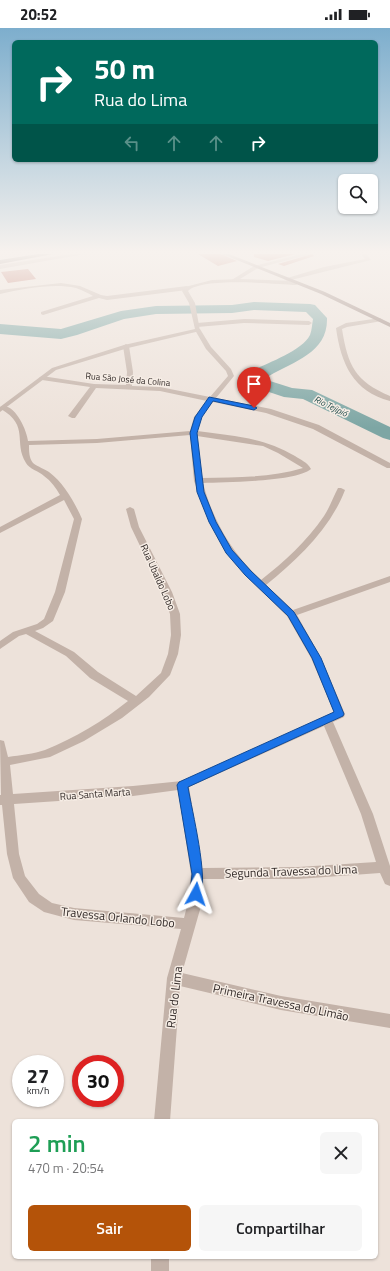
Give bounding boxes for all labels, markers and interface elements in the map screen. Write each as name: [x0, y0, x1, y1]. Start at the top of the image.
text: 20:52: [20, 3, 57, 26]
text: 50 m: [94, 47, 155, 90]
icon: right: [28, 56, 80, 108]
text: Rua do Lima: [94, 86, 187, 113]
icon: left: [121, 132, 143, 154]
icon: ahead: [163, 132, 185, 154]
icon: ahead: [205, 132, 227, 154]
icon: right: [247, 132, 269, 154]
map controls: [338, 174, 378, 214]
button: search: [338, 174, 378, 214]
pin: [237, 367, 271, 408]
street label: Rua São José da Colina: [85, 369, 171, 389]
icon: arrive: [243, 373, 265, 395]
water label: Rio Tejipió: [312, 392, 350, 420]
street label: Rua Ubaldo Lobo: [137, 542, 179, 612]
street label: Rua Santa Marta: [59, 784, 131, 804]
street label: Segunda Travessa do Uma: [224, 859, 358, 883]
position arrow: [175, 873, 217, 915]
street label: Travessa Orlando Lobo: [60, 902, 176, 932]
street label: Rua do Lima: [161, 965, 187, 1029]
street label: Primeira Travessa do Limão: [211, 978, 351, 1026]
speed limit sign: 30: [72, 1055, 124, 1107]
text: 27: [27, 1060, 49, 1091]
text: km/h: [27, 1083, 49, 1098]
text: 2 min: [28, 1125, 86, 1161]
button: close: [320, 1132, 362, 1174]
text: 470 m · 20:54: [28, 1158, 104, 1178]
button: Sair: [28, 1205, 191, 1251]
button: Compartilhar: [199, 1205, 362, 1251]

